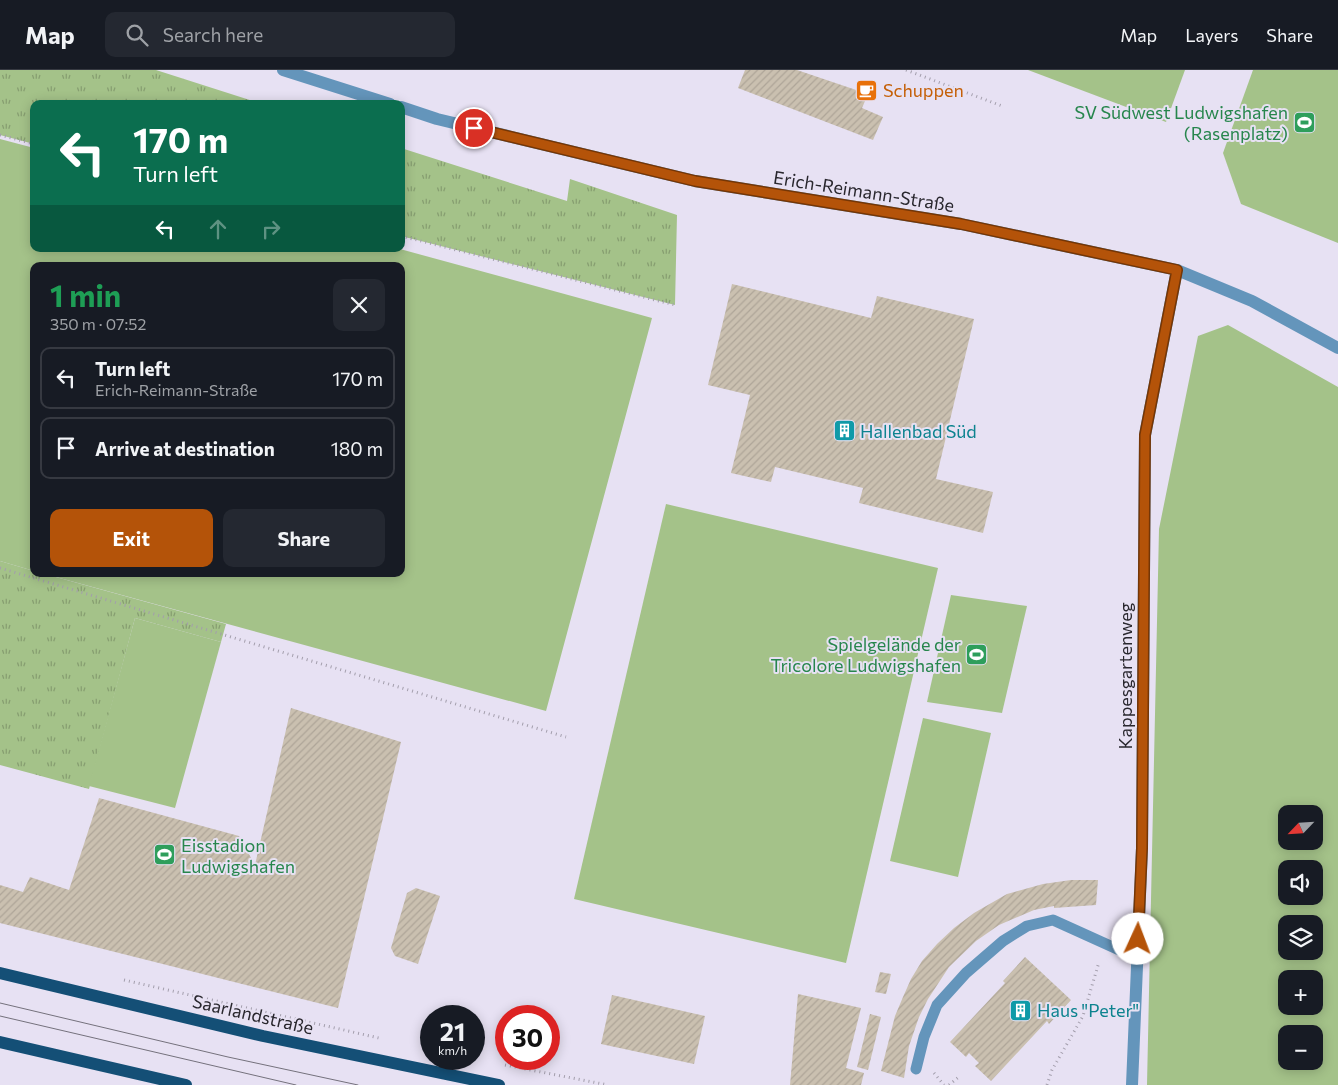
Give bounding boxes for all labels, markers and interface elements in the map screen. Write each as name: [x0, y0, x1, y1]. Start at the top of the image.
search box: [105, 12, 455, 57]
text: Map: [25, 20, 75, 49]
icon: search: [123, 21, 151, 49]
text: Search here: [163, 23, 263, 46]
text: Map: [1120, 24, 1157, 46]
text: Layers: [1185, 24, 1238, 46]
text: Share: [1266, 24, 1313, 46]
cafe icon: Schuppen: [855, 78, 879, 102]
place label: Schuppen: [883, 79, 964, 101]
place label: SV Südwest Ludwigshafen (Rasenplatz): [1075, 101, 1288, 144]
pin: [453, 107, 495, 149]
sports icon: SV Südwest Ludwigshafen (Rasenplatz): [1292, 110, 1316, 134]
icon: arrive: [460, 114, 488, 142]
text: 170 m: [133, 117, 228, 160]
icon: left: [50, 120, 115, 185]
text: Turn left: [133, 160, 218, 187]
street label: Erich-Reimann-Straße: [772, 166, 956, 216]
icon: left: [151, 215, 179, 243]
icon: ahead: [204, 215, 232, 243]
icon: right: [257, 215, 285, 243]
text: 1 min: [50, 276, 121, 313]
button: close: [333, 279, 385, 331]
text: 350 m · 07:52: [50, 314, 146, 333]
text: Turn left: [95, 357, 170, 380]
icon: left: [52, 364, 80, 392]
text: 170 m: [332, 367, 383, 390]
text: Erich-Reimann-Straße: [95, 380, 258, 399]
building icon: Hallenbad Süd: [832, 419, 856, 443]
place label: Hallenbad Süd: [860, 420, 977, 442]
icon: arrive: [52, 434, 80, 462]
text: Arrive at destination: [95, 437, 275, 460]
text: 180 m: [331, 437, 383, 460]
button: Exit: [50, 509, 213, 567]
button: Share: [223, 509, 385, 567]
street label: Kappesgartenweg: [1114, 602, 1136, 749]
place label: Spielgelände der Tricolore Ludwigshafen: [770, 633, 961, 676]
sports icon: Spielgelände der Tricolore Ludwigshafen: [965, 642, 989, 666]
north arrow: [1278, 805, 1322, 850]
map controls: [1278, 805, 1323, 1070]
place label: Eisstadion Ludwigshafen: [181, 834, 295, 877]
sports icon: Eisstadion Ludwigshafen: [153, 843, 177, 867]
button: sound: [1278, 860, 1323, 905]
position arrow: [1111, 912, 1163, 964]
button: layers: [1278, 915, 1323, 960]
button: +: [1278, 970, 1323, 1015]
street label: Saarlandstraße: [190, 989, 316, 1039]
building icon: Haus "Peter": [1009, 998, 1033, 1022]
place label: Haus "Peter": [1037, 999, 1139, 1021]
speed limit sign: 30: [495, 1005, 560, 1070]
text: 21: [440, 1016, 465, 1046]
button: −: [1278, 1025, 1323, 1070]
text: km/h: [438, 1043, 467, 1057]

